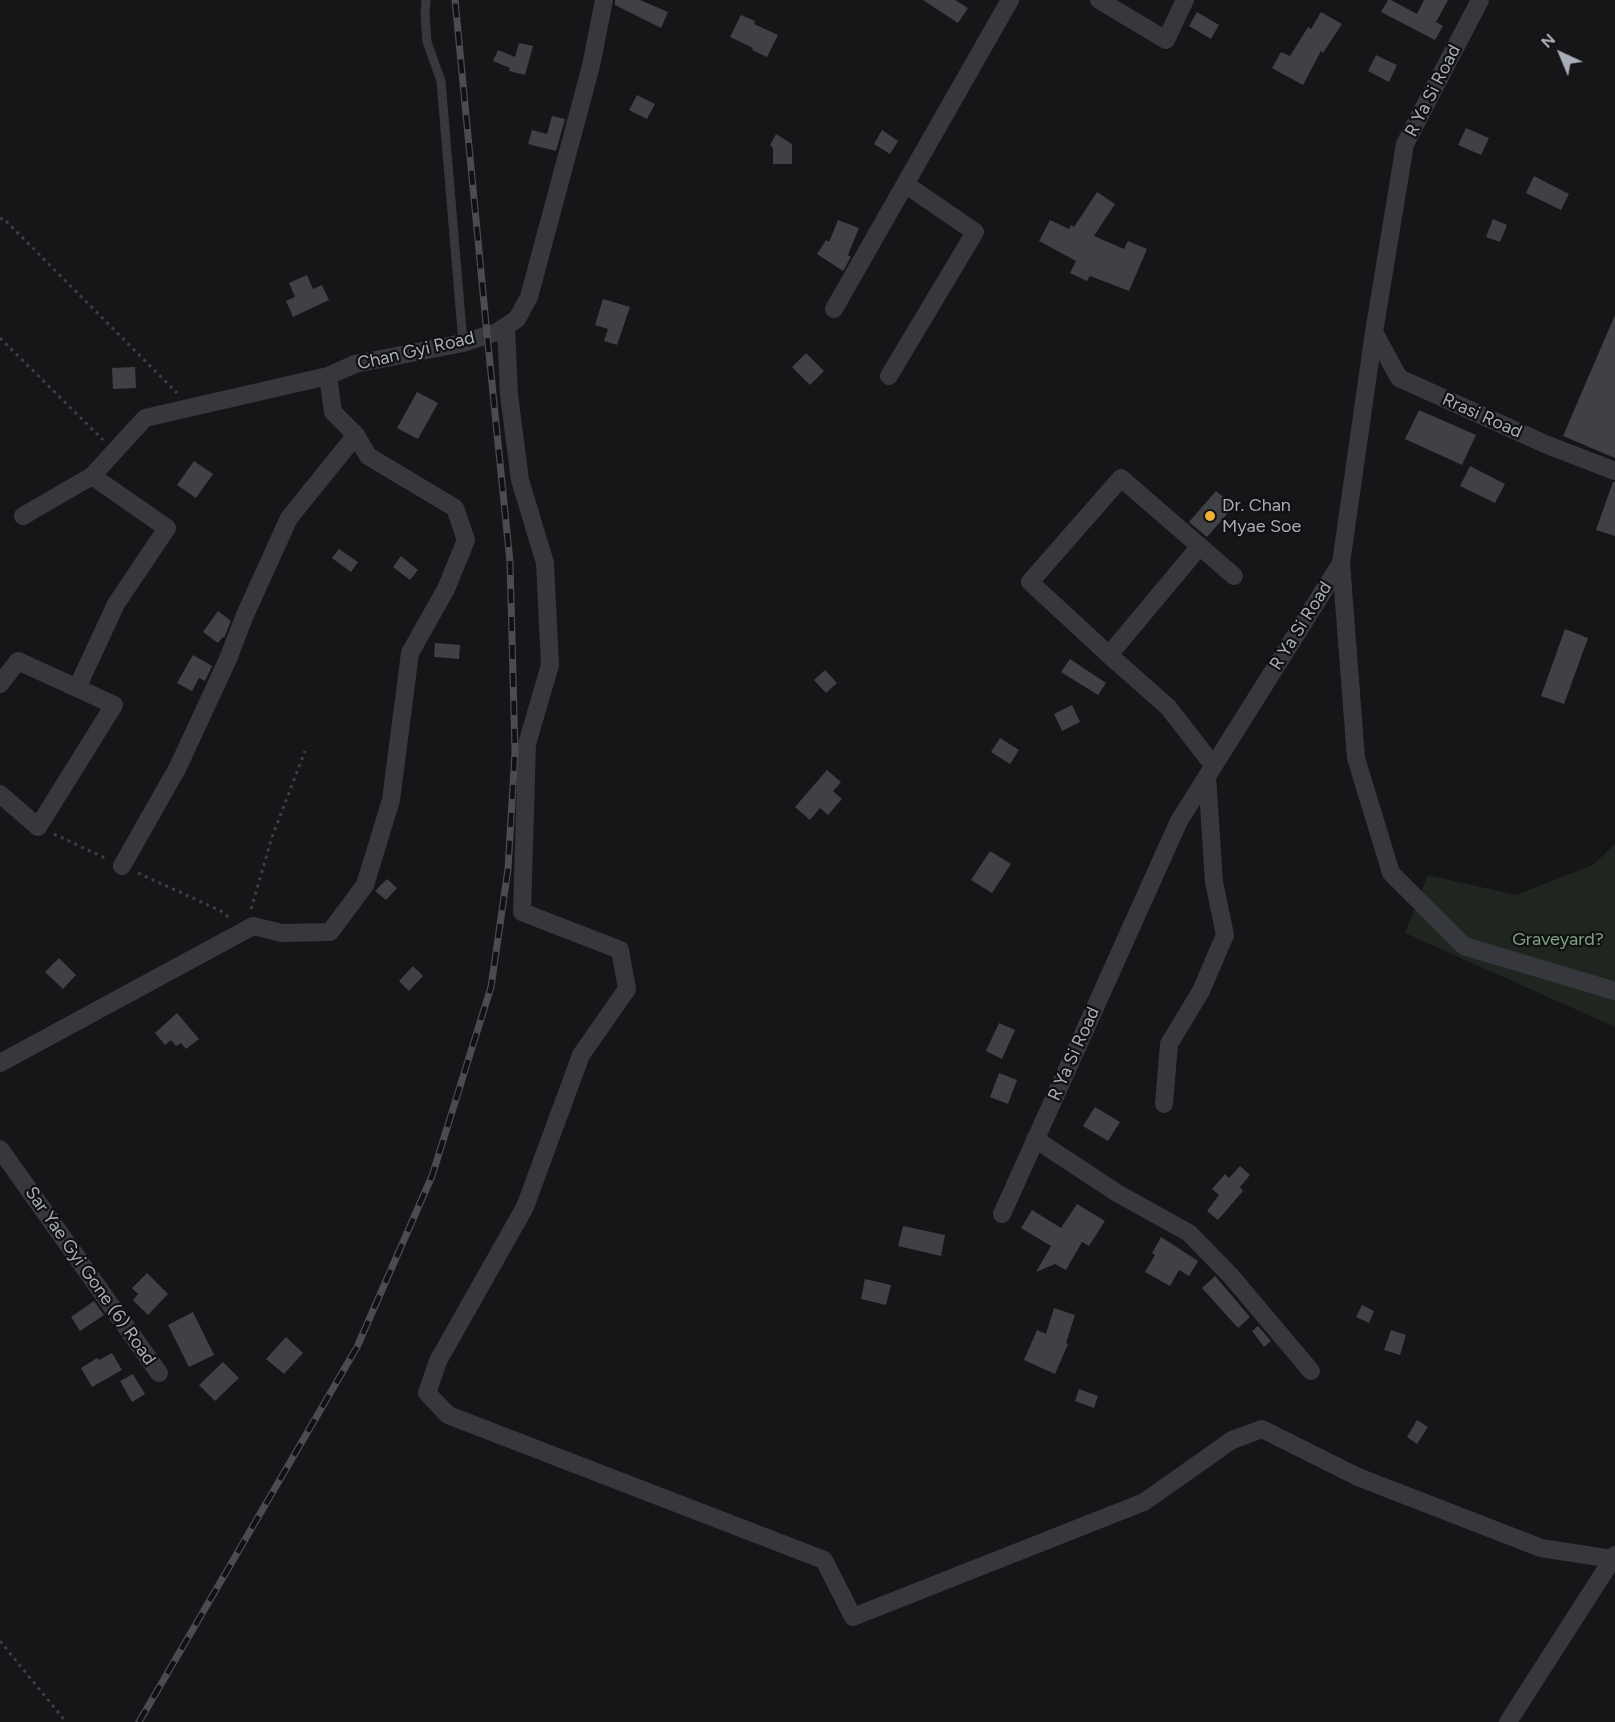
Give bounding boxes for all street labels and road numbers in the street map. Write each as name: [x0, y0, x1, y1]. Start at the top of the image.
street label: R Ya Si Road: [1401, 41, 1465, 141]
street label: Chan Gyi Road: [355, 327, 477, 375]
street label: Rrasi Road: [1439, 389, 1525, 443]
street label: R Ya Si Road: [1265, 578, 1337, 674]
street label: R Ya Si Road: [1044, 1004, 1104, 1104]
street label: Sar Yae Gyi Gone (6) Road: [20, 1183, 160, 1369]

